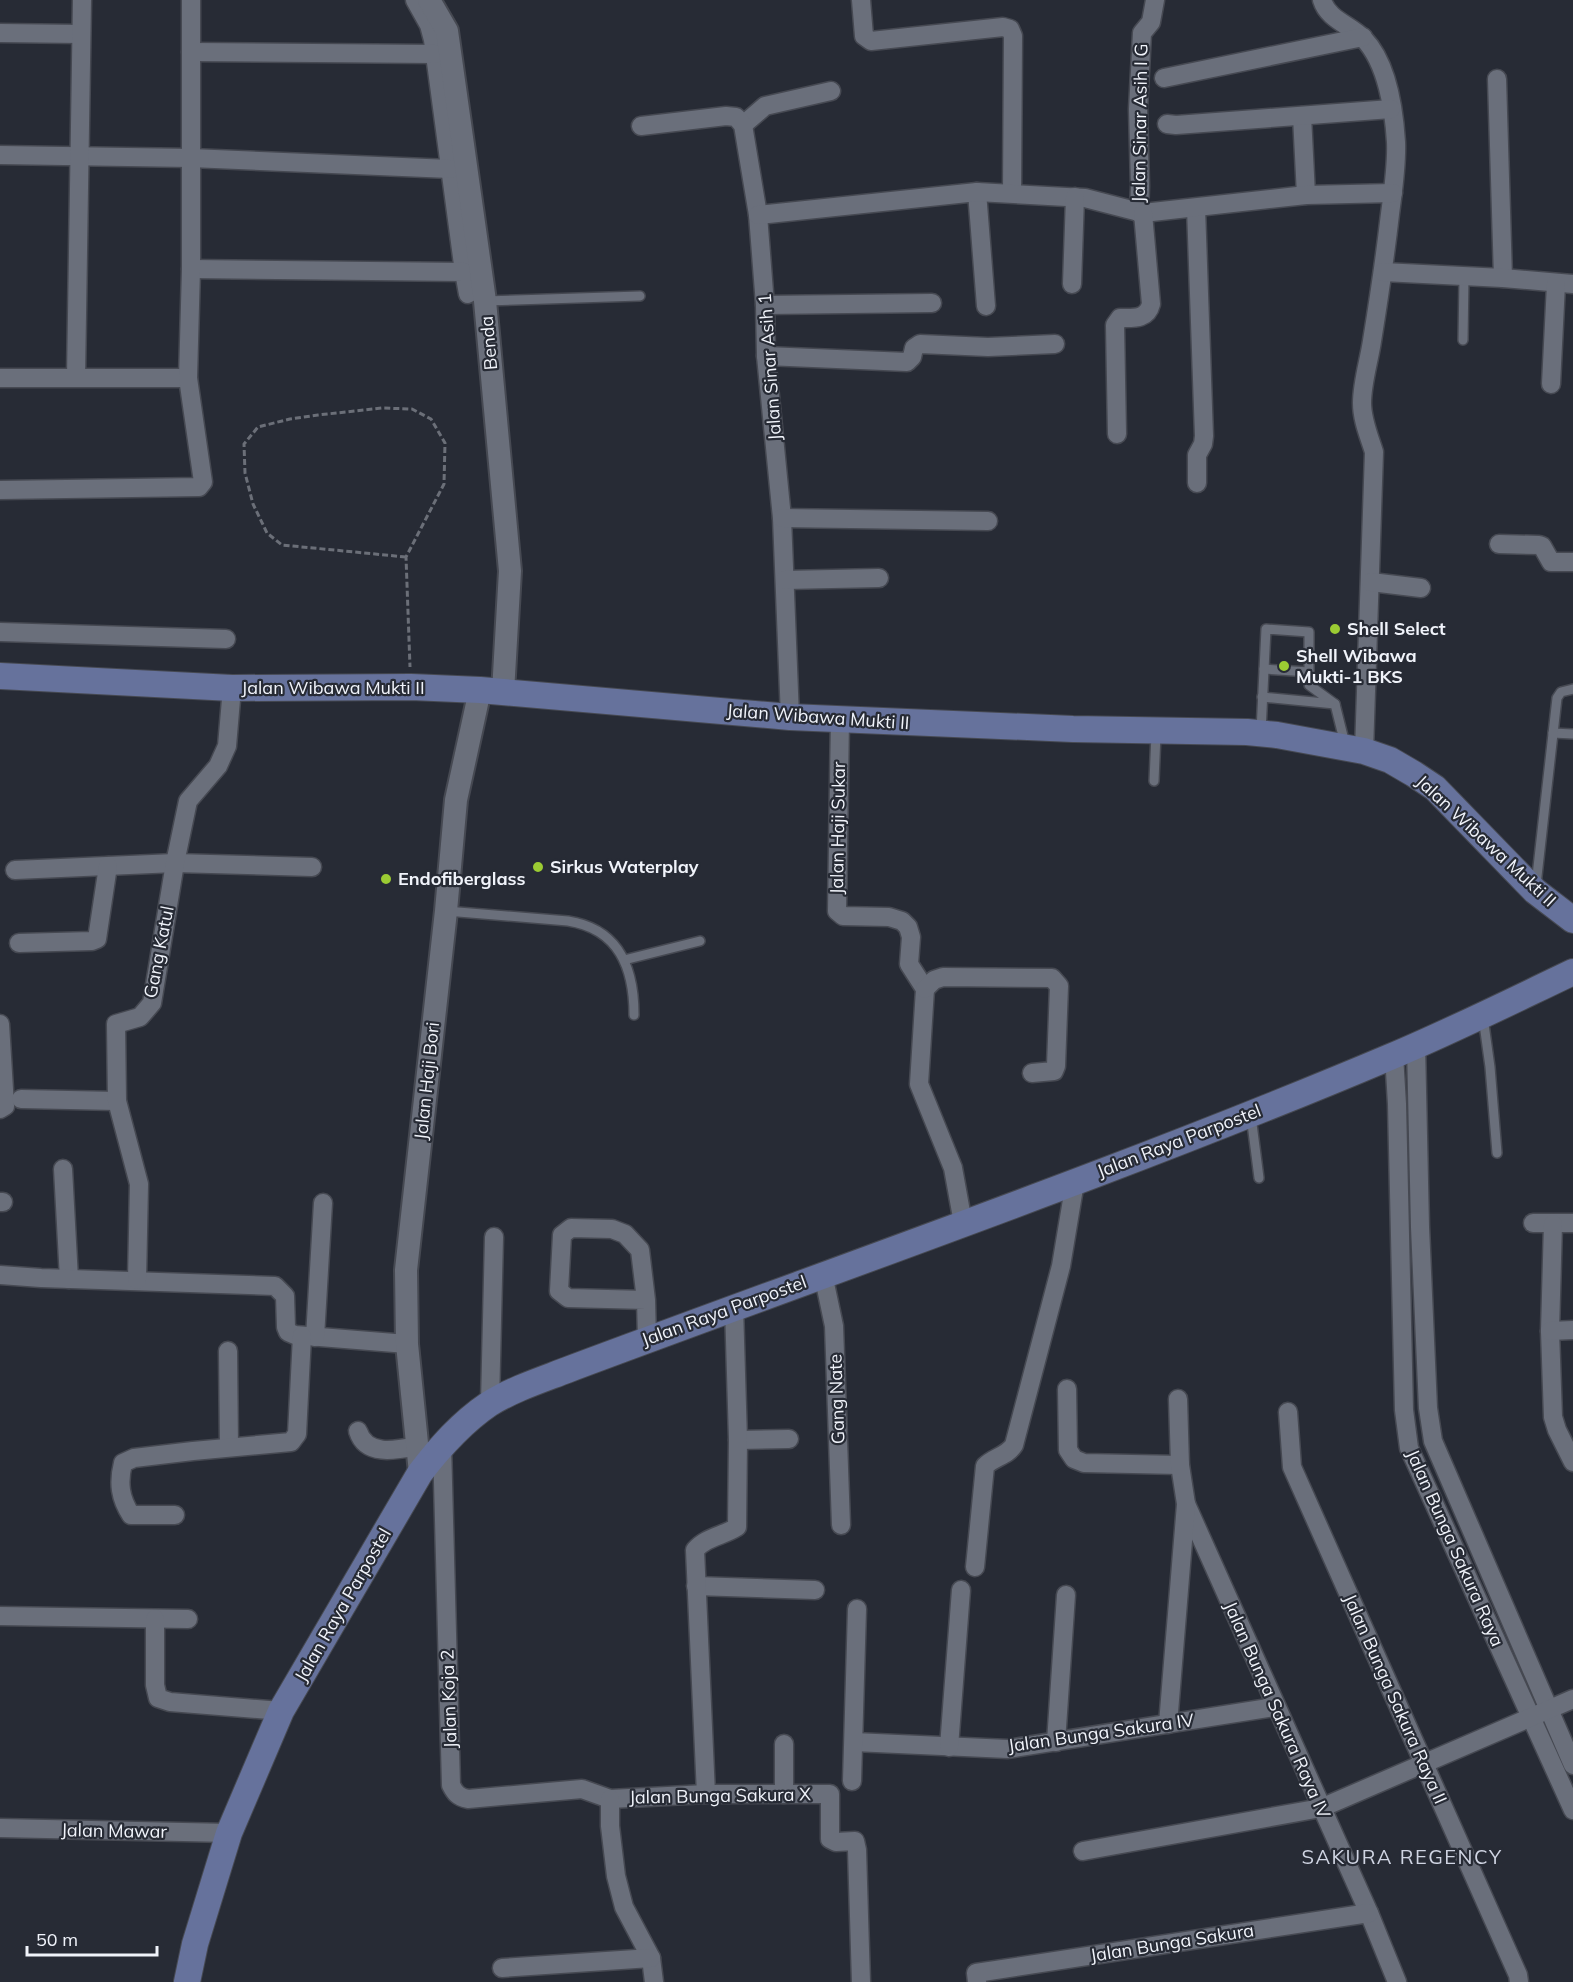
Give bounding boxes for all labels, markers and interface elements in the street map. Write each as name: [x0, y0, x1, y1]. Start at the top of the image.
street label: Jalan Sinar Asih I G: [1127, 43, 1152, 203]
street label: Jalan Sinar Asih 1: [753, 293, 786, 441]
street label: Benda: [475, 315, 502, 371]
place label: Shell Select: [1347, 617, 1446, 640]
marker: Shell Select: [1328, 622, 1342, 636]
place label: Shell Wibawa Mukti-1 BKS: [1296, 644, 1417, 688]
marker: Shell Wibawa Mukti-1 BKS: [1277, 659, 1291, 673]
street label: Jalan Wibawa Mukti II: [241, 676, 425, 699]
street label: Jalan Wibawa Mukti II: [726, 699, 910, 734]
street label: Jalan Haji Sukar: [825, 761, 850, 895]
street label: Jalan Wibawa Mukti II: [1411, 770, 1561, 912]
place label: Sirkus Waterplay: [550, 855, 699, 878]
marker: Sirkus Waterplay: [531, 860, 545, 874]
place label: Endofiberglass: [398, 867, 526, 890]
marker: Endofiberglass: [379, 872, 393, 886]
street label: Gang Katul: [138, 904, 179, 1000]
street label: Jalan Haji Bori: [409, 1021, 444, 1141]
street label: Jalan Raya Parpostel: [1094, 1099, 1264, 1182]
street label: Jalan Raya Parpostel: [638, 1270, 809, 1351]
street label: Gang Nate: [823, 1353, 850, 1445]
street label: Jalan Bunga Sakura Raya: [1402, 1446, 1509, 1650]
street label: Jalan Raya Parpostel: [289, 1524, 396, 1686]
street label: Jalan Bunga Sakura Raya II: [1339, 1590, 1452, 1807]
street label: Jalan Bunga Sakura Raya IV: [1219, 1598, 1336, 1822]
street label: Jalan Koja 2: [435, 1649, 462, 1749]
street label: Jalan Bunga Sakura IV: [1007, 1708, 1196, 1757]
street label: Jalan Bunga Sakura X: [629, 1782, 811, 1809]
street label: Jalan Mawar: [61, 1818, 168, 1843]
district label: SAKURA REGENCY: [1301, 1844, 1503, 1869]
street label: Jalan Bunga Sakura: [1088, 1918, 1255, 1967]
scale bar: [27, 1919, 158, 1957]
text: 50 m: [36, 1928, 78, 1951]

